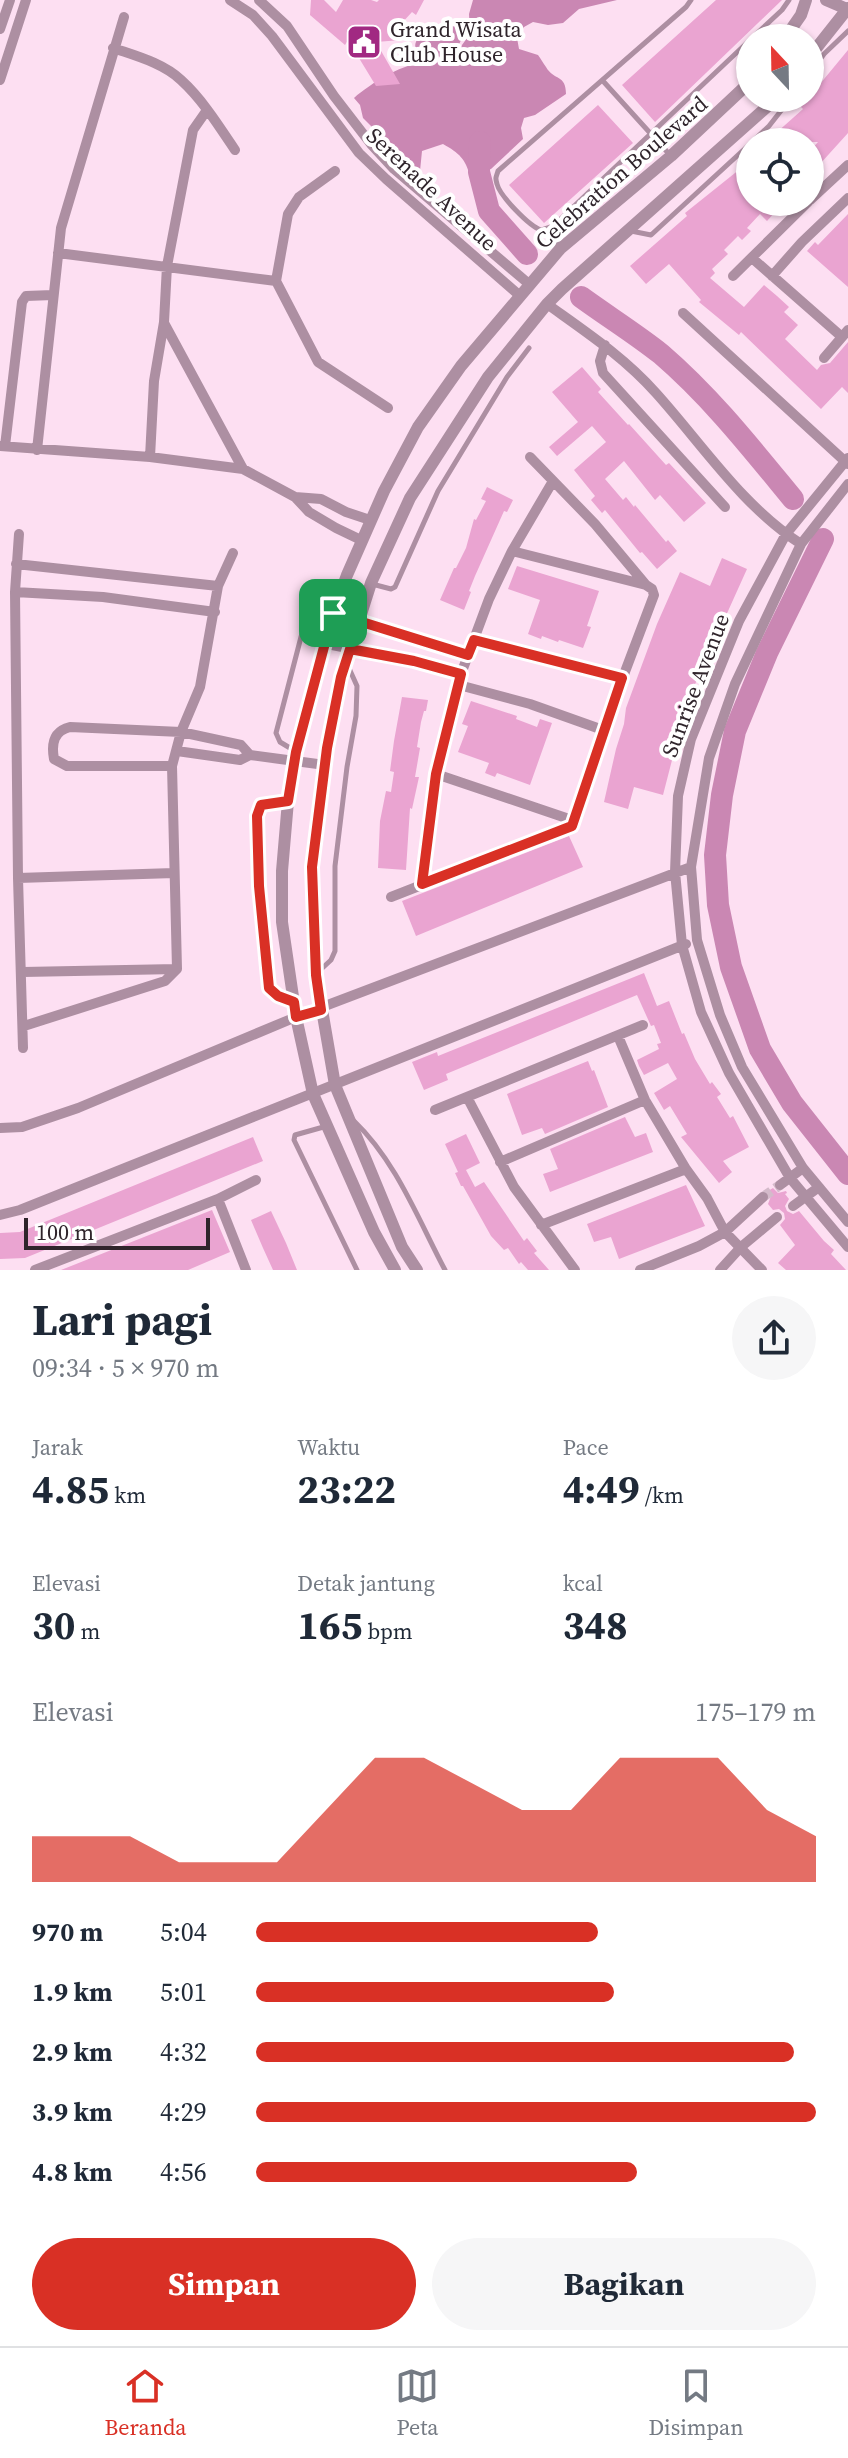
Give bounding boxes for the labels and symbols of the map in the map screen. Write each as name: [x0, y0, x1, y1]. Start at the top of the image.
place label: Grand Wisata Club House: [390, 14, 523, 69]
public building icon: Grand Wisata Club House: [345, 23, 383, 61]
north arrow: [736, 24, 824, 112]
street label: Celebration Boulevard: [528, 88, 714, 255]
street label: Serenade Avenue: [360, 121, 504, 257]
pin: [299, 579, 367, 647]
street label: Sunrise Avenue: [654, 609, 736, 761]
scale bar: [24, 1214, 210, 1250]

